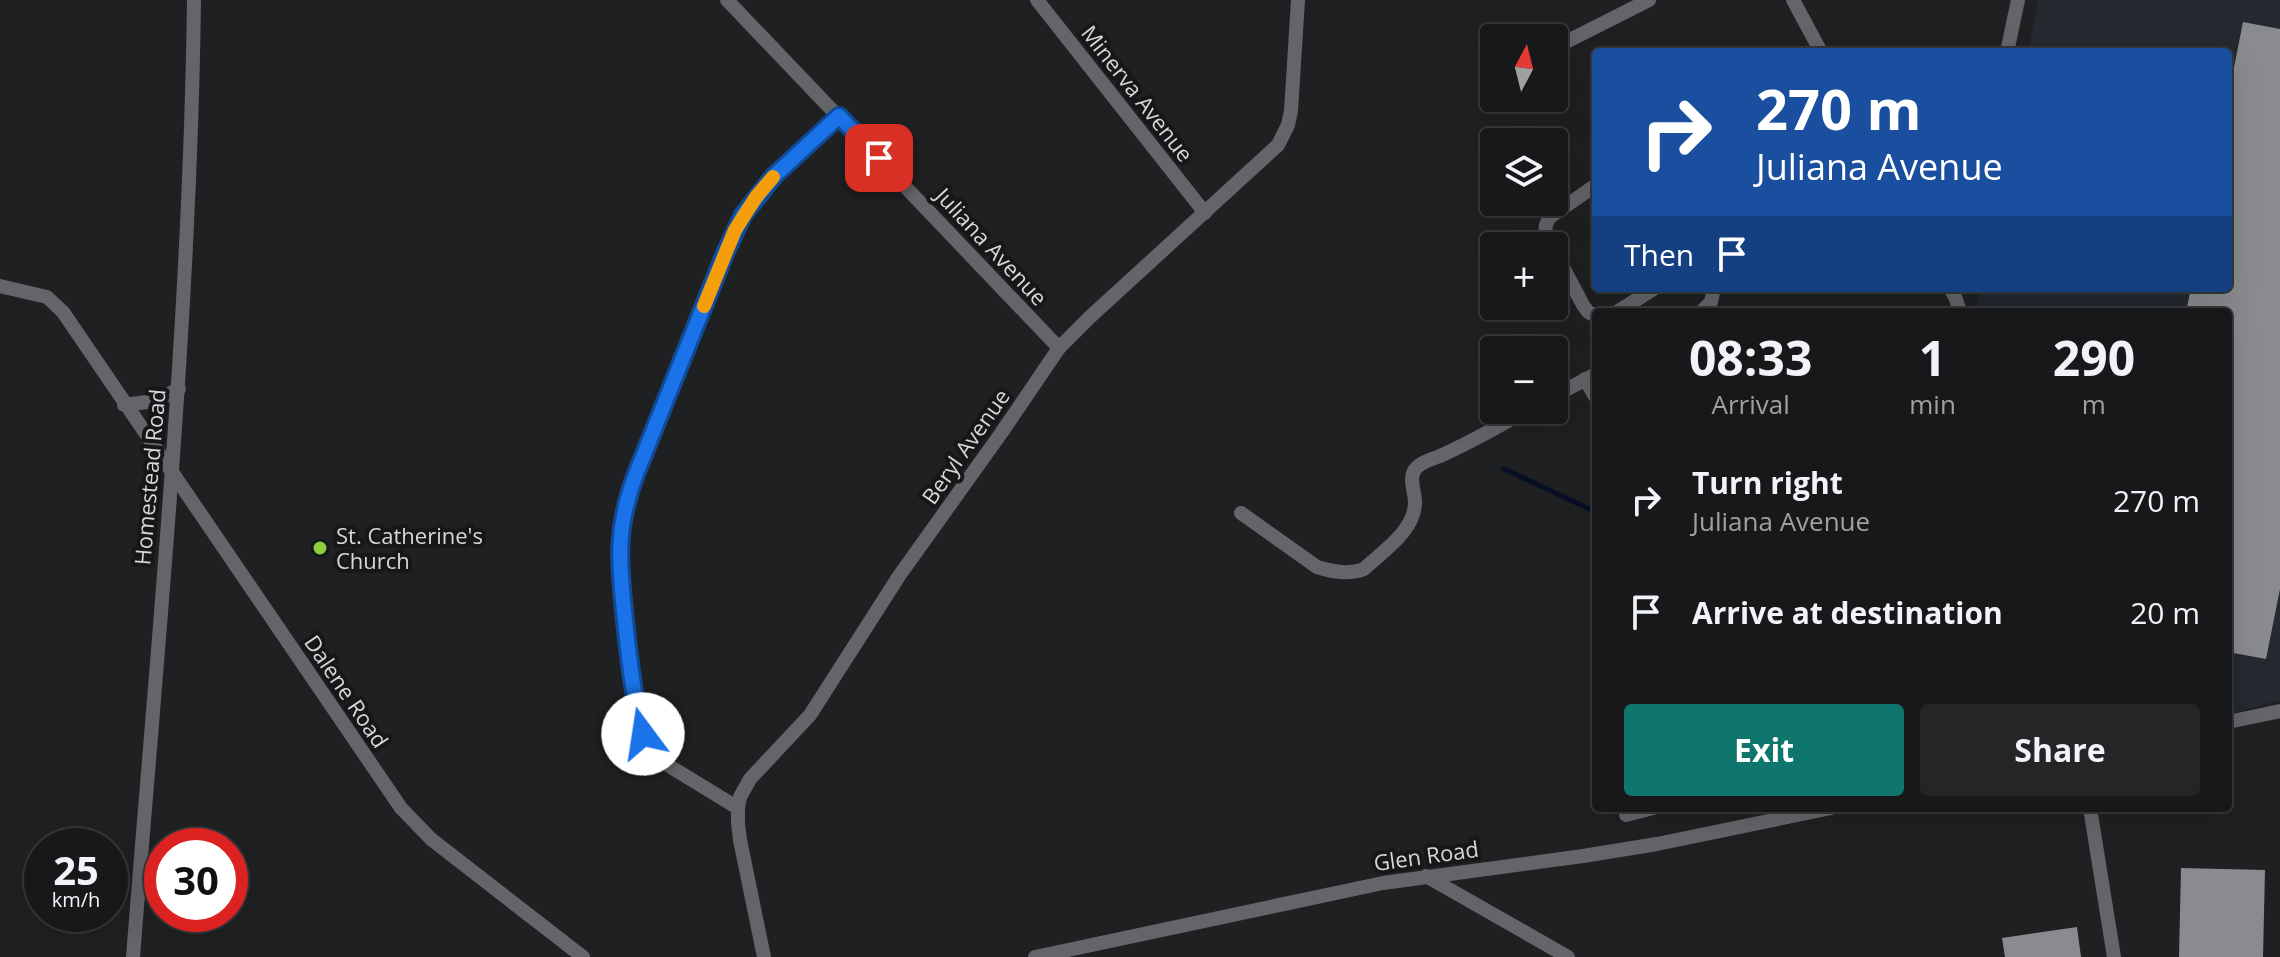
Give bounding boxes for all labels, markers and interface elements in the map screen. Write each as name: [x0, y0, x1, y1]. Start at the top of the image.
street label: Minerva Avenue: [1075, 18, 1201, 168]
north arrow: [1480, 24, 1568, 112]
map controls: [1480, 24, 1568, 424]
text: 270 m: [1756, 70, 1922, 146]
icon: right: [1624, 80, 1728, 184]
pin: [845, 124, 913, 192]
button: layers: [1480, 128, 1568, 216]
icon: arrive: [857, 136, 901, 180]
text: Juliana Avenue: [1756, 142, 2003, 191]
street label: Juliana Avenue: [928, 179, 1054, 311]
button: +: [1480, 232, 1568, 320]
icon: arrive: [1710, 232, 1754, 276]
text: Then: [1624, 234, 1694, 275]
text: 08:33: [1689, 325, 1812, 390]
text: 1: [1919, 325, 1946, 390]
text: 290: [2053, 325, 2135, 390]
button: −: [1480, 336, 1568, 424]
street label: Beryl Avenue: [914, 382, 1016, 510]
text: Arrival: [1711, 386, 1790, 422]
text: min: [1909, 386, 1956, 422]
text: m: [2082, 386, 2106, 422]
street label: Homestead Road: [126, 388, 172, 566]
text: Turn right: [1692, 462, 1843, 503]
icon: right: [1624, 478, 1668, 522]
text: 270 m: [2113, 480, 2200, 521]
text: Juliana Avenue: [1692, 503, 1870, 539]
place label: St. Catherine's Church: [336, 520, 483, 575]
marker: St. Catherine's Church: [311, 539, 329, 557]
icon: arrive: [1624, 590, 1668, 634]
text: Arrive at destination: [1692, 592, 2003, 633]
text: 20 m: [2130, 592, 2200, 633]
street label: Dalene Road: [298, 629, 396, 753]
position arrow: [601, 692, 685, 776]
button: Exit: [1624, 704, 1904, 796]
button: Share: [1920, 704, 2200, 796]
speed limit sign: 30: [144, 828, 248, 932]
street label: Glen Road: [1372, 833, 1480, 877]
text: 25: [53, 842, 99, 897]
text: km/h: [52, 886, 100, 913]

